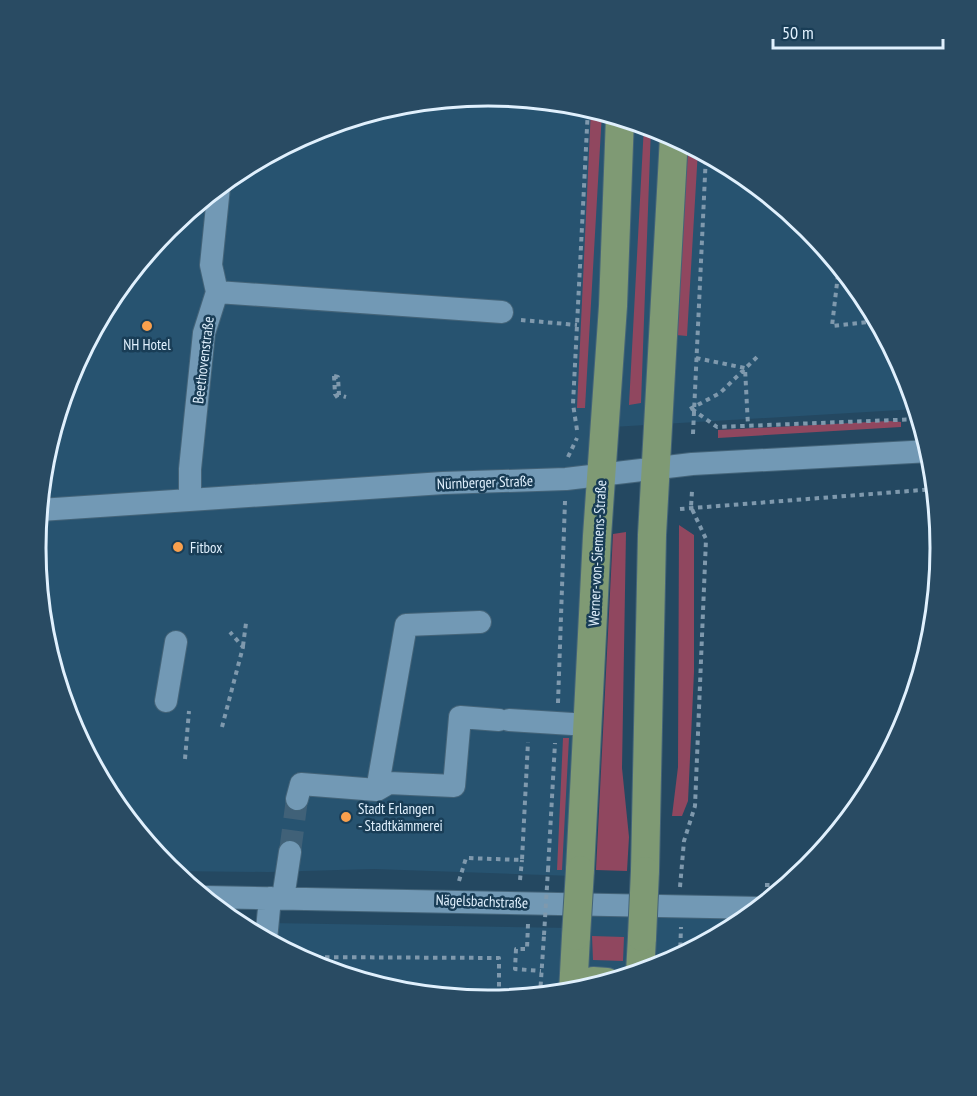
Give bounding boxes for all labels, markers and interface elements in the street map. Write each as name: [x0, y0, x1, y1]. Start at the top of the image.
scale bar: [773, 12, 942, 50]
text: 50 m: [782, 21, 814, 44]
street label: Beethovenstraße: [188, 315, 218, 405]
marker: NH Hotel: [140, 319, 154, 333]
place label: NH Hotel: [123, 335, 171, 354]
street label: Nürnberger Straße: [437, 471, 533, 493]
street label: Werner-von-Siemens-Straße: [584, 479, 610, 627]
place label: Fitbox: [190, 538, 222, 557]
marker: Fitbox: [171, 540, 185, 554]
place label: Stadt Erlangen - Stadtkämmerei: [358, 799, 443, 835]
marker: Stadt Erlangen - Stadtkämmerei: [339, 810, 353, 824]
street label: Nägelsbachstraße: [435, 890, 529, 912]

